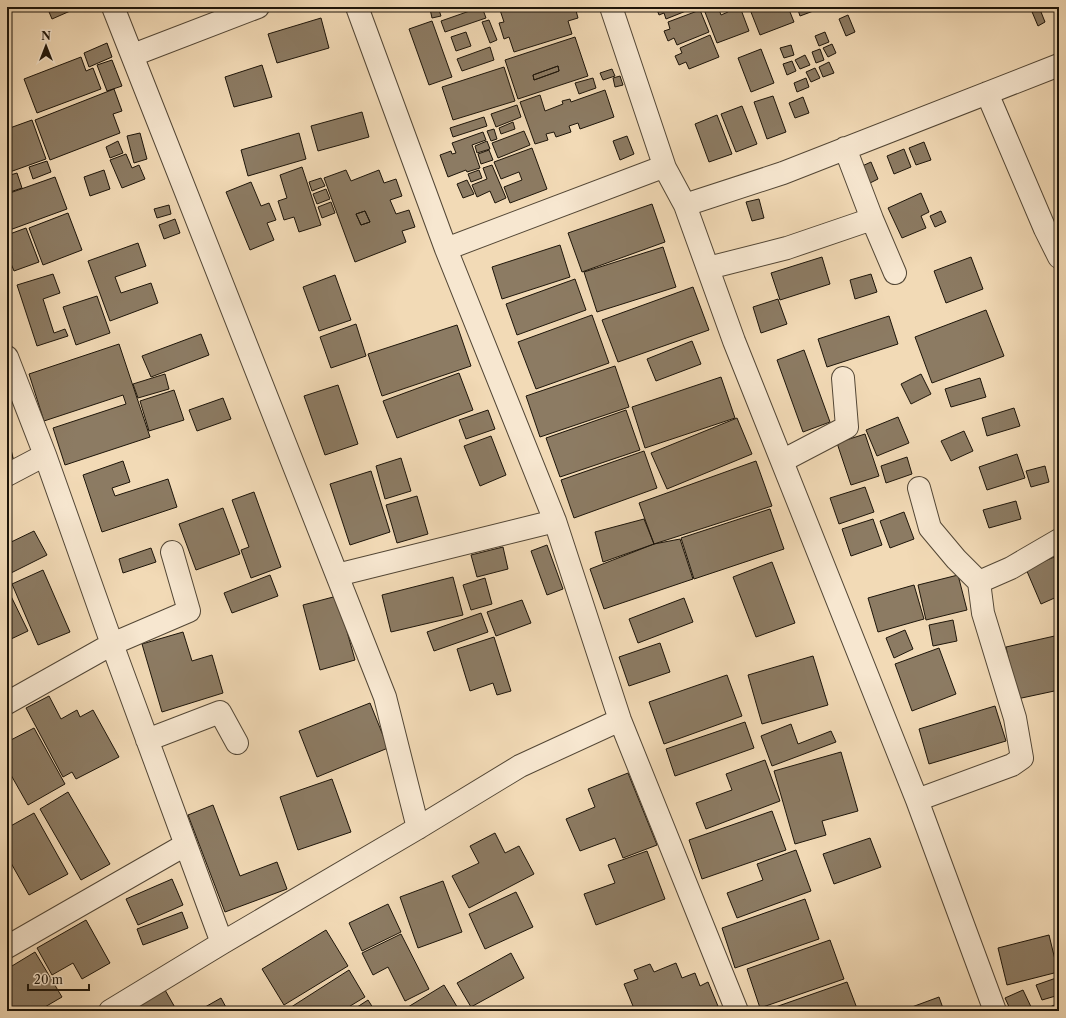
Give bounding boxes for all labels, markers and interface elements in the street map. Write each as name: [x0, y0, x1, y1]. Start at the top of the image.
north arrow: [26, 26, 66, 66]
text: N: [41, 29, 51, 43]
scale bar: [28, 966, 89, 992]
text: 20 m: [34, 972, 63, 987]

